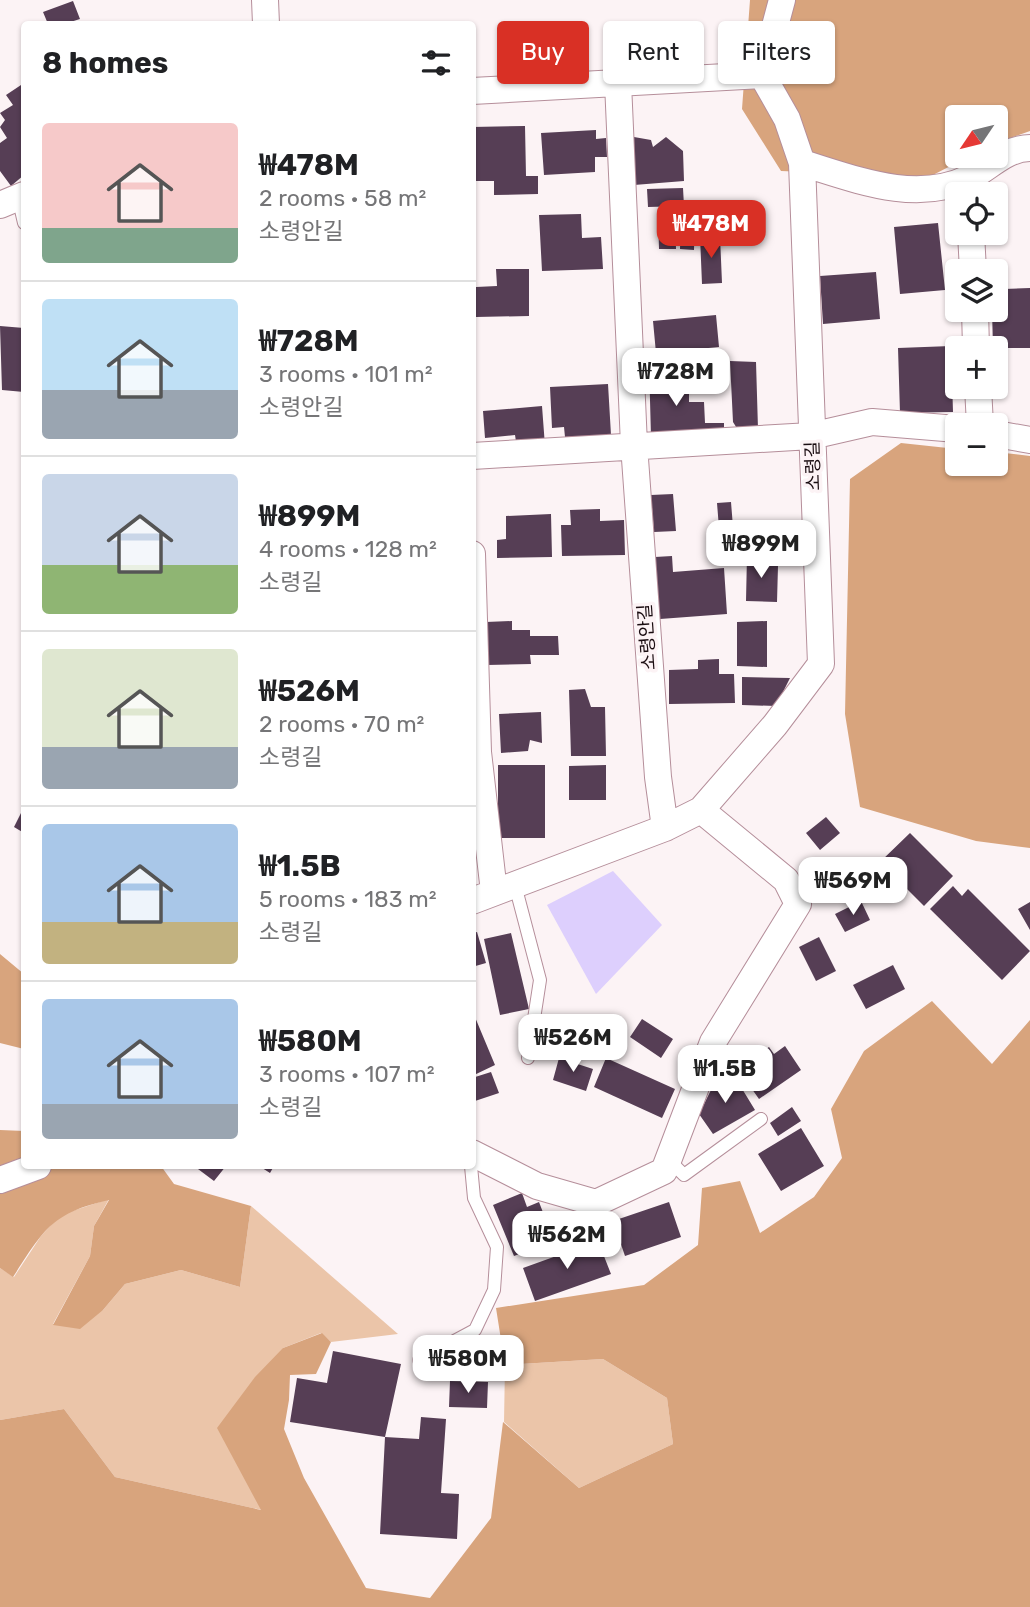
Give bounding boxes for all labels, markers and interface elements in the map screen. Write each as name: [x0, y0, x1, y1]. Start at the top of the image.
chip: Buy: [497, 21, 589, 84]
chip: Rent: [603, 21, 704, 84]
chip: Filters: [718, 21, 835, 84]
icon: filters: [417, 44, 455, 82]
text: 8 homes: [42, 45, 168, 81]
north arrow: [945, 105, 1008, 168]
map controls: [945, 105, 1008, 476]
text: ₩478M: [259, 147, 359, 183]
icon: home: [98, 151, 182, 235]
button: locate: [945, 182, 1008, 245]
text: 2 rooms · 58 m²: [259, 184, 426, 212]
pin: ₩478M: [662, 201, 760, 260]
text: ₩478M: [673, 209, 749, 237]
text: 소령안길: [259, 217, 344, 245]
button: layers: [945, 259, 1008, 322]
text: ₩728M: [259, 323, 359, 359]
icon: home: [98, 327, 182, 411]
button: +: [945, 336, 1008, 399]
pin: ₩728M: [627, 348, 725, 408]
text: ₩728M: [638, 357, 714, 385]
text: 3 rooms · 101 m²: [259, 360, 433, 388]
text: 소령안길: [259, 393, 344, 421]
button: −: [945, 413, 1008, 476]
street label: 소령길: [801, 441, 825, 491]
text: ₩899M: [259, 498, 360, 534]
icon: home: [98, 502, 182, 586]
pin: ₩899M: [712, 520, 810, 580]
text: ₩899M: [722, 529, 800, 557]
text: 4 rooms · 128 m²: [259, 535, 437, 563]
text: 소령길: [259, 568, 322, 596]
street label: 소령안길: [634, 603, 660, 671]
text: ₩526M: [259, 673, 360, 709]
icon: home: [98, 677, 182, 761]
text: 2 rooms · 70 m²: [259, 710, 424, 738]
text: 소령길: [259, 743, 322, 771]
text: ₩1.5B: [259, 848, 341, 884]
icon: home: [98, 852, 182, 936]
pin: ₩569M: [804, 858, 902, 917]
text: ₩569M: [814, 866, 892, 894]
text: 5 rooms · 183 m²: [259, 885, 436, 913]
text: 소령길: [259, 918, 322, 946]
pin: ₩526M: [524, 1014, 622, 1074]
text: ₩580M: [259, 1023, 362, 1059]
text: ₩526M: [534, 1023, 612, 1051]
icon: home: [98, 1027, 182, 1111]
pin: ₩1.5B: [676, 1046, 774, 1105]
text: ₩1.5B: [694, 1054, 756, 1082]
text: 3 rooms · 107 m²: [259, 1060, 435, 1088]
text: 소령길: [259, 1093, 322, 1121]
pin: ₩562M: [518, 1212, 616, 1271]
text: ₩562M: [528, 1220, 606, 1248]
pin: ₩580M: [419, 1336, 517, 1395]
text: ₩580M: [429, 1344, 507, 1372]

